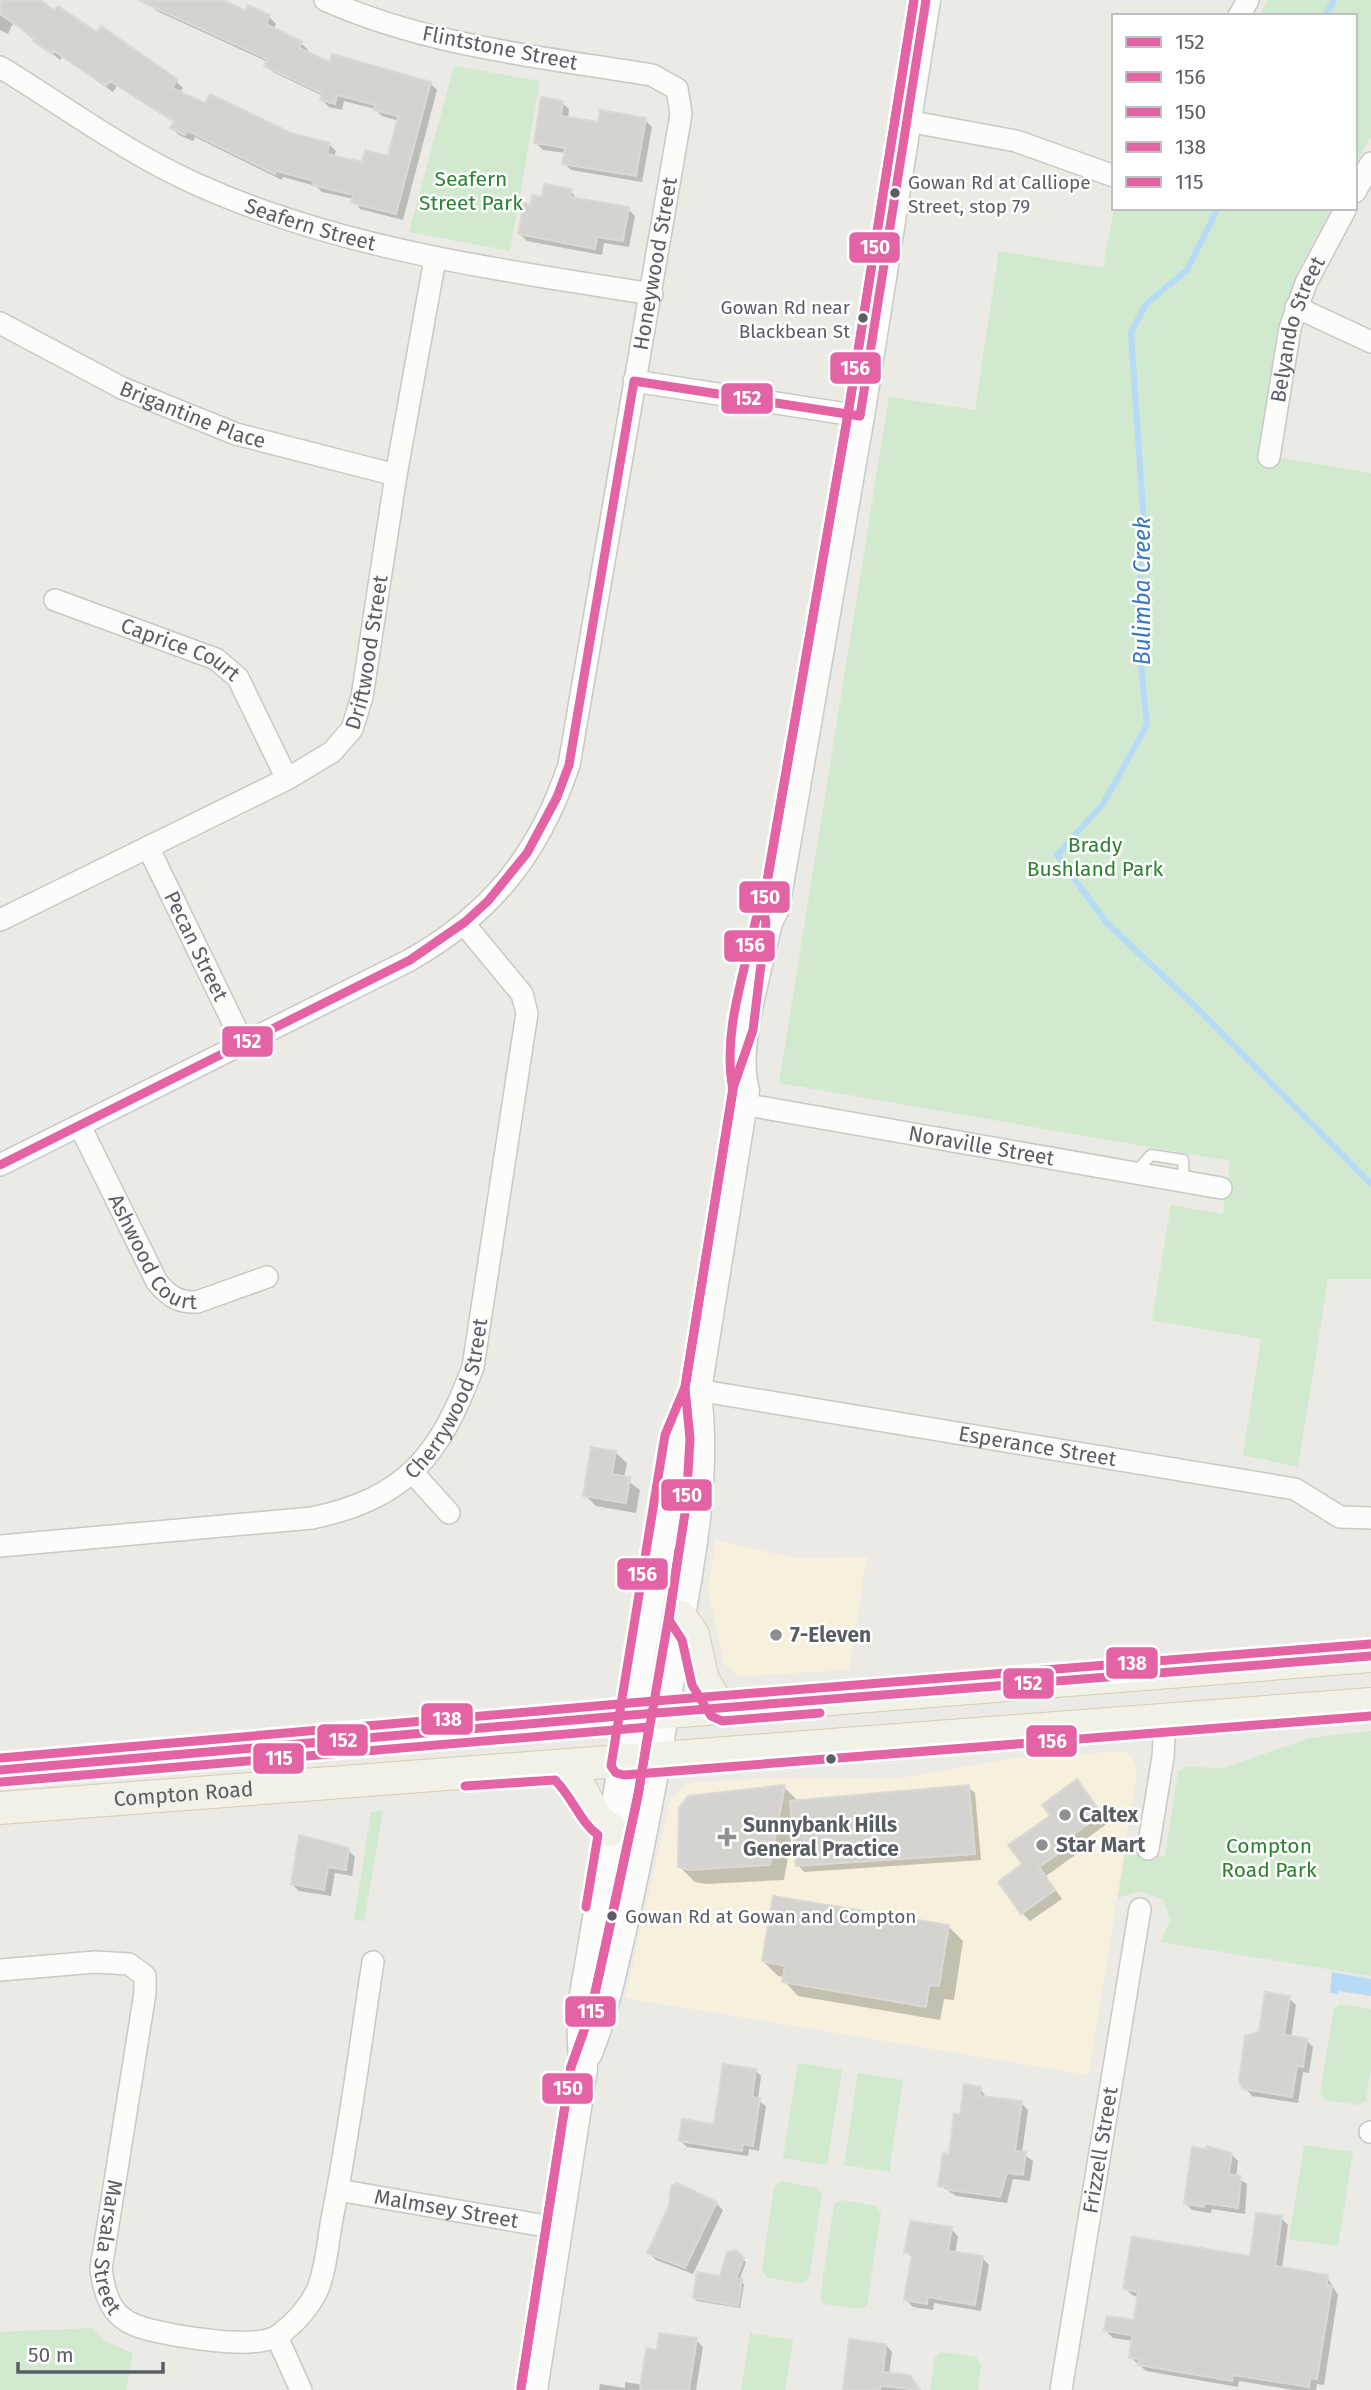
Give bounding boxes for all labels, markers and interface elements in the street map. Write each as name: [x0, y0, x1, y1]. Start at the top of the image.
legend: [1112, 14, 1357, 210]
street label: Flintstone Street: [420, 20, 580, 76]
text: 152: [1175, 29, 1205, 55]
text: 156: [1175, 64, 1206, 90]
text: 150: [1175, 99, 1206, 125]
text: 138: [1175, 134, 1206, 160]
park label: Seafern Street Park: [419, 166, 523, 216]
text: 115: [1175, 169, 1203, 195]
place label: Gowan Rd at Calliope Street, stop 79: [908, 171, 1091, 218]
street label: Honeywood Street: [628, 175, 683, 352]
marker: Gowan Rd at Calliope Street, stop 79: [888, 186, 902, 200]
street label: Seafern Street: [241, 192, 379, 257]
line badge: 150: [848, 231, 901, 264]
text: 150: [860, 236, 890, 259]
street label: Belyando Street: [1265, 252, 1331, 404]
place label: Gowan Rd near Blackbean St: [720, 296, 851, 343]
marker: Gowan Rd near Blackbean St: [856, 311, 870, 325]
line badge: 156: [829, 351, 882, 385]
text: 156: [840, 357, 870, 380]
street label: Brigantine Place: [116, 375, 268, 454]
line badge: 152: [720, 382, 774, 415]
text: 152: [733, 387, 761, 410]
water label: Bulimba Creek: [1128, 517, 1156, 665]
street label: Driftwood Street: [340, 573, 394, 733]
street label: Caprice Court: [117, 612, 246, 687]
park label: Brady Bushland Park: [1027, 832, 1163, 882]
line badge: 150: [738, 880, 791, 914]
text: 150: [750, 886, 780, 909]
street label: Pecan Street: [158, 887, 234, 1006]
line badge: 156: [723, 929, 776, 963]
text: 156: [735, 934, 765, 957]
line badge: 152: [221, 1025, 274, 1058]
text: 152: [233, 1030, 261, 1053]
street label: Noraville Street: [906, 1120, 1057, 1172]
street label: Ashwood Court: [103, 1190, 197, 1315]
street label: Cherrywood Street: [399, 1316, 493, 1485]
street label: Esperance Street: [956, 1420, 1119, 1472]
line badge: 150: [660, 1478, 713, 1512]
text: 150: [672, 1484, 702, 1507]
line badge: 156: [616, 1557, 669, 1591]
text: 156: [627, 1563, 657, 1586]
place label: 7-Eleven: [790, 1622, 871, 1648]
marker: 7-Eleven: [768, 1627, 784, 1643]
line badge: 138: [1105, 1646, 1159, 1680]
text: 138: [1117, 1652, 1147, 1675]
line badge: 152: [1002, 1667, 1055, 1700]
text: 152: [1014, 1672, 1042, 1695]
line badge: 138: [420, 1702, 474, 1736]
text: 138: [432, 1708, 462, 1731]
line badge: 152: [316, 1723, 369, 1757]
line badge: 156: [1025, 1724, 1078, 1758]
text: 152: [329, 1729, 357, 1752]
text: 156: [1037, 1730, 1067, 1753]
line badge: 115: [252, 1742, 305, 1775]
text: 115: [265, 1747, 293, 1770]
unlabelled marker: [824, 1752, 838, 1766]
street label: Compton Road: [113, 1776, 254, 1812]
place label: Caltex: [1079, 1802, 1138, 1828]
marker: Caltex: [1057, 1807, 1073, 1823]
place label: Sunnybank Hills General Practice: [743, 1812, 899, 1862]
marker: Sunnybank Hills General Practice: [717, 1827, 737, 1847]
place label: Star Mart: [1056, 1832, 1146, 1858]
park label: Compton Road Park: [1221, 1833, 1317, 1883]
marker: Star Mart: [1034, 1837, 1050, 1853]
place label: Gowan Rd at Gowan and Compton: [625, 1905, 916, 1928]
marker: Gowan Rd at Gowan and Compton: [605, 1909, 619, 1923]
line badge: 115: [564, 1995, 617, 2028]
text: 115: [577, 2000, 605, 2023]
line badge: 150: [541, 2072, 594, 2105]
text: 150: [553, 2077, 583, 2100]
street label: Frizzell Street: [1077, 2084, 1124, 2216]
street label: Marsala Street: [88, 2178, 128, 2320]
street label: Malmsey Street: [372, 2184, 521, 2234]
scale bar: [18, 2330, 163, 2374]
text: 50 m: [28, 2342, 74, 2368]

